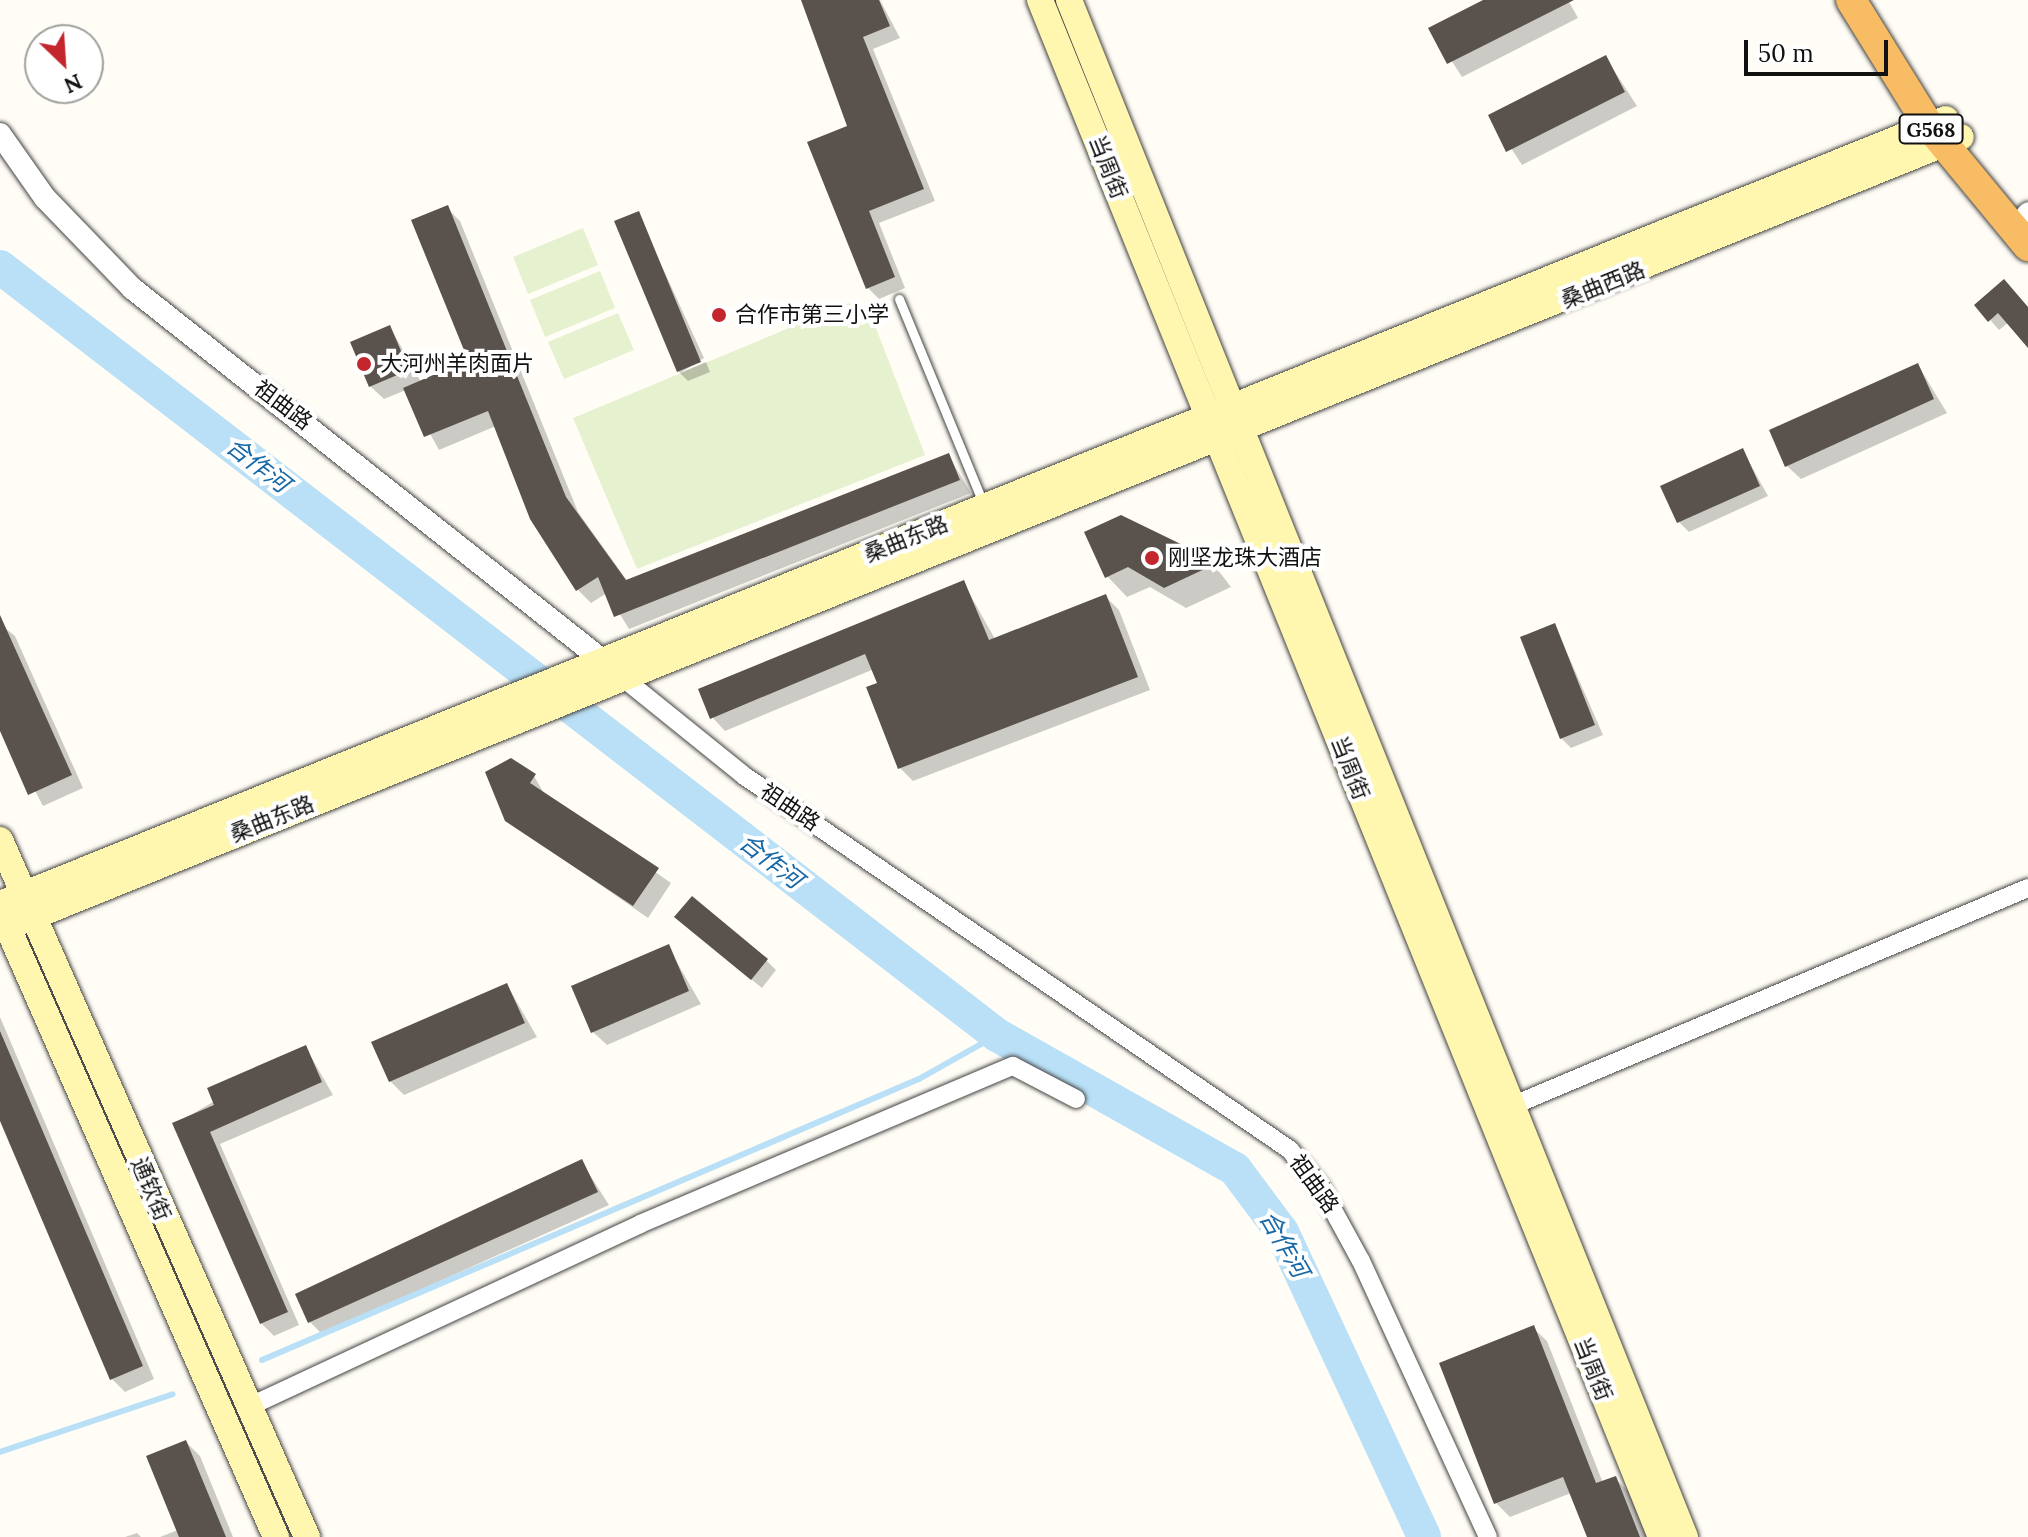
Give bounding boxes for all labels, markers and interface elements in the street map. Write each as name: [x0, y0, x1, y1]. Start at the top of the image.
north arrow: [24, 24, 104, 104]
scale bar: [1748, 24, 1892, 74]
text: 50 m: [1758, 38, 1814, 69]
text: N: [60, 68, 87, 100]
road number: G568: [1897, 113, 1965, 145]
street label: 当周街: [1083, 131, 1133, 203]
street label: 桑曲西路: [1557, 256, 1649, 314]
place label: 合作市第三小学: [735, 302, 889, 328]
marker: 合作市第三小学: [710, 306, 728, 324]
place label: 大河州羊肉面片: [380, 351, 534, 377]
marker: 大河州羊肉面片: [355, 355, 373, 373]
street label: 祖曲路: [249, 375, 317, 435]
water label: 合作河: [221, 431, 295, 499]
street label: 桑曲东路: [860, 510, 952, 568]
place label: 刚坚龙珠大酒店: [1168, 545, 1322, 571]
marker: 刚坚龙珠大酒店: [1143, 549, 1161, 567]
street label: 当周街: [1325, 732, 1375, 804]
street label: 祖曲路: [755, 778, 825, 836]
street label: 桑曲东路: [226, 790, 318, 848]
water label: 合作河: [734, 827, 808, 895]
street label: 祖曲路: [1284, 1150, 1344, 1218]
street label: 通钦街: [126, 1153, 176, 1225]
water label: 合作河: [1254, 1206, 1314, 1282]
street label: 当周街: [1568, 1333, 1618, 1405]

